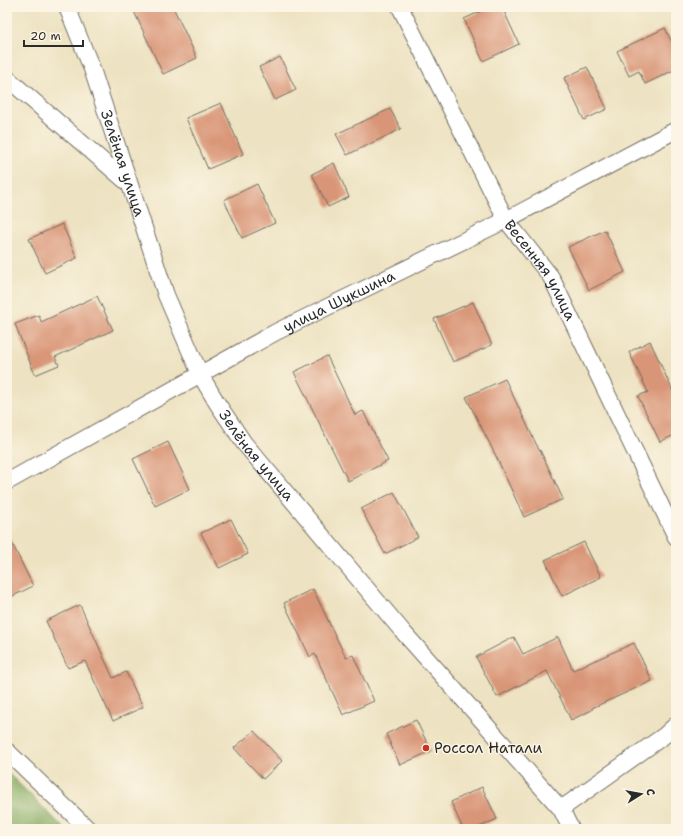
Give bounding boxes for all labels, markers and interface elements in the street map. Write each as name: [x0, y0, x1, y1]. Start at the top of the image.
scale bar: [24, 22, 83, 48]
text: 20 m: [30, 28, 61, 44]
street label: Зелёная улица: [96, 107, 150, 220]
street label: Весенняя улица: [500, 216, 581, 324]
street label: улица Шукшина: [280, 265, 399, 337]
street label: Зелёная улица: [214, 406, 299, 506]
place label: Россол Натали: [434, 738, 542, 758]
marker: Россол Натали: [421, 743, 431, 753]
north arrow: [621, 774, 661, 814]
text: С: [642, 787, 658, 797]

